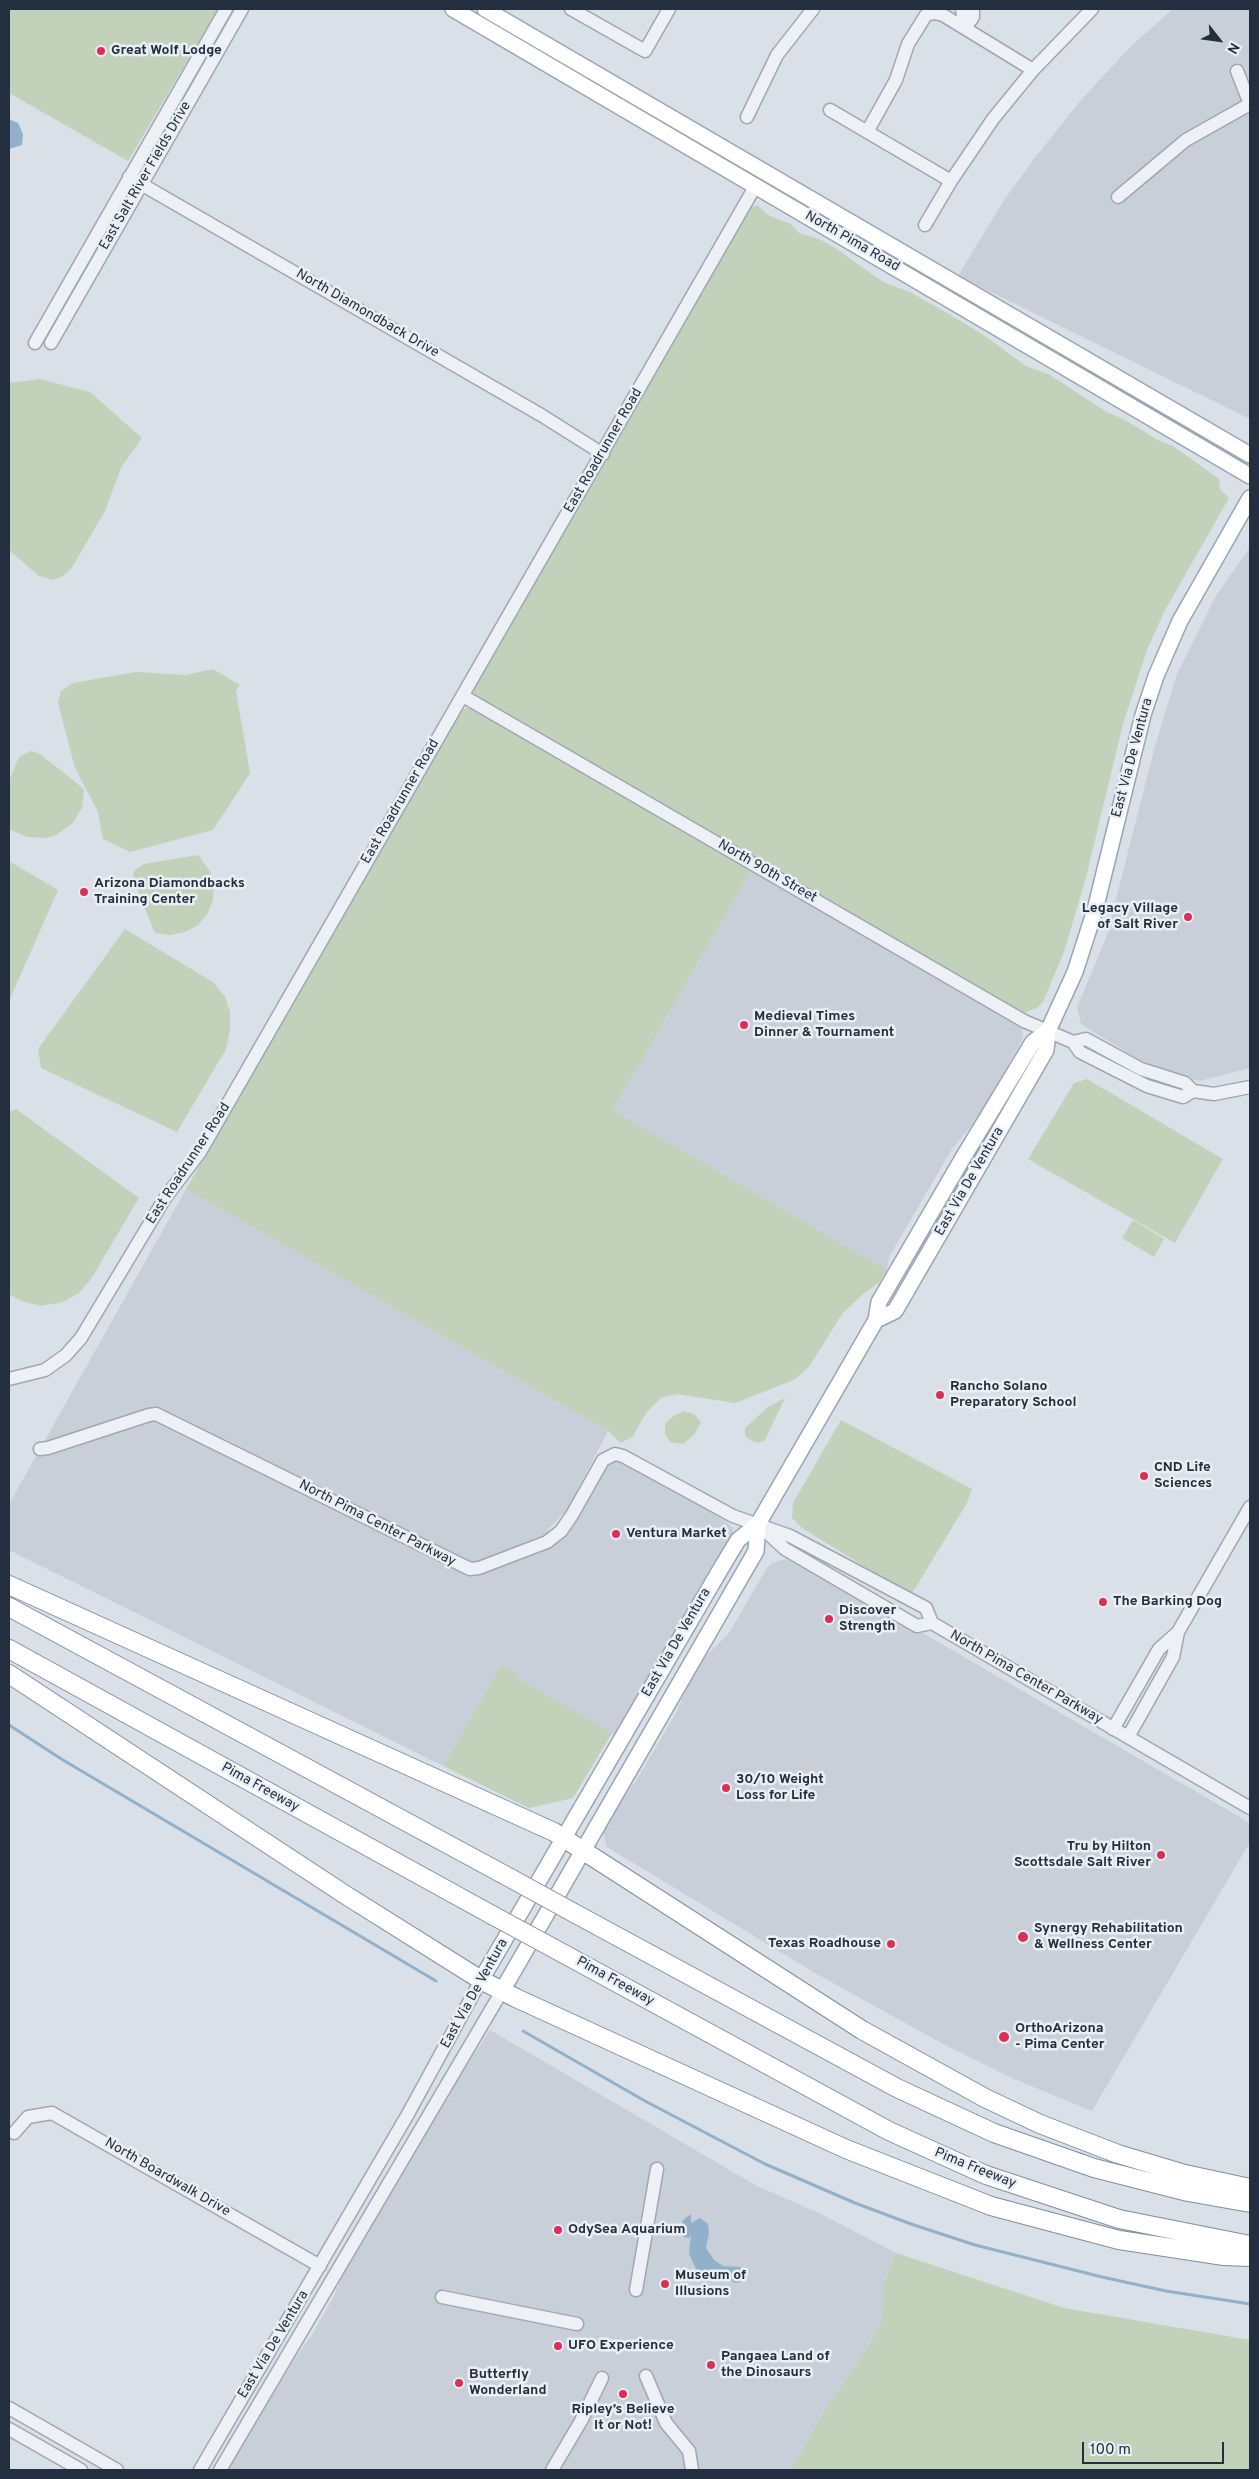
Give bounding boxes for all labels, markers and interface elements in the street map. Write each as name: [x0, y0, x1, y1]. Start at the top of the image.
north arrow: [1194, 15, 1244, 65]
text: N: [1223, 39, 1242, 56]
place label: Great Wolf Lodge: [111, 43, 222, 59]
marker: Great Wolf Lodge: [95, 45, 107, 57]
street label: East Salt River Fields Drive: [97, 99, 195, 253]
street label: North Pima Road: [802, 208, 902, 276]
street label: North Diamondback Drive: [292, 266, 442, 362]
street label: East Roadrunner Road: [561, 386, 647, 516]
street label: East Via De Ventura: [1109, 696, 1157, 820]
street label: East Roadrunner Road: [358, 737, 444, 867]
street label: North 90th Street: [715, 837, 819, 907]
place label: Arizona Diamondbacks Training Center: [94, 876, 245, 909]
marker: Arizona Diamondbacks Training Center: [78, 886, 90, 898]
place label: Legacy Village of Salt River: [1082, 901, 1178, 934]
marker: Legacy Village of Salt River: [1182, 911, 1194, 923]
place label: Medieval Times Dinner & Tournament: [754, 1009, 894, 1042]
marker: Medieval Times Dinner & Tournament: [738, 1019, 750, 1031]
street label: East Roadrunner Road: [143, 1100, 235, 1228]
street label: East Via De Ventura: [932, 1125, 1008, 1239]
place label: Rancho Solano Preparatory School: [950, 1379, 1076, 1411]
marker: Rancho Solano Preparatory School: [934, 1389, 946, 1401]
place label: CND Life Sciences: [1154, 1460, 1212, 1492]
marker: CND Life Sciences: [1138, 1470, 1150, 1482]
street label: North Pima Center Parkway: [296, 1477, 458, 1571]
place label: Ventura Market: [626, 1526, 727, 1542]
marker: Ventura Market: [610, 1528, 622, 1540]
street label: East Via De Ventura: [639, 1586, 715, 1700]
place label: The Barking Dog: [1113, 1594, 1222, 1610]
marker: The Barking Dog: [1097, 1596, 1109, 1608]
place label: Discover Strength: [839, 1603, 896, 1635]
marker: Discover Strength: [823, 1613, 835, 1625]
street label: North Pima Center Parkway: [947, 1627, 1105, 1729]
street label: Pima Freeway: [218, 1760, 302, 1816]
place label: 30/10 Weight Loss for Life: [736, 1772, 824, 1804]
marker: 30/10 Weight Loss for Life: [720, 1782, 732, 1794]
place label: Tru by Hilton Scottsdale Salt River: [1014, 1839, 1151, 1871]
marker: Tru by Hilton Scottsdale Salt River: [1155, 1849, 1167, 1861]
place label: Synergy Rehabilitation & Wellness Center: [1034, 1921, 1183, 1954]
marker: Synergy Rehabilitation & Wellness Center: [1016, 1930, 1030, 1944]
street label: East Via De Ventura: [438, 1936, 512, 2052]
place label: Texas Roadhouse: [768, 1936, 881, 1952]
marker: Texas Roadhouse: [885, 1938, 897, 1950]
street label: Pima Freeway: [573, 1954, 657, 2010]
place label: OrthoArizona - Pima Center: [1015, 2021, 1105, 2054]
marker: OrthoArizona - Pima Center: [997, 2030, 1011, 2044]
street label: North Boardwalk Drive: [101, 2135, 233, 2221]
street label: Pima Freeway: [932, 2145, 1018, 2193]
place label: OdySea Aquarium: [568, 2222, 685, 2238]
marker: OdySea Aquarium: [552, 2224, 564, 2236]
place label: Museum of Illusions: [675, 2268, 746, 2300]
marker: Museum of Illusions: [659, 2278, 671, 2290]
street label: East Via De Ventura: [235, 2288, 313, 2402]
place label: UFO Experience: [568, 2338, 674, 2354]
marker: UFO Experience: [552, 2340, 564, 2352]
place label: Pangaea Land of the Dinosaurs: [721, 2349, 829, 2382]
marker: Pangaea Land of the Dinosaurs: [705, 2359, 717, 2371]
place label: Butterfly Wonderland: [469, 2367, 546, 2400]
marker: Butterfly Wonderland: [453, 2377, 465, 2389]
marker: Ripley’s Believe It or Not!: [617, 2388, 629, 2400]
place label: Ripley’s Believe It or Not!: [571, 2402, 675, 2434]
scale bar: [1084, 2432, 1226, 2464]
text: 100 m: [1090, 2441, 1131, 2460]

